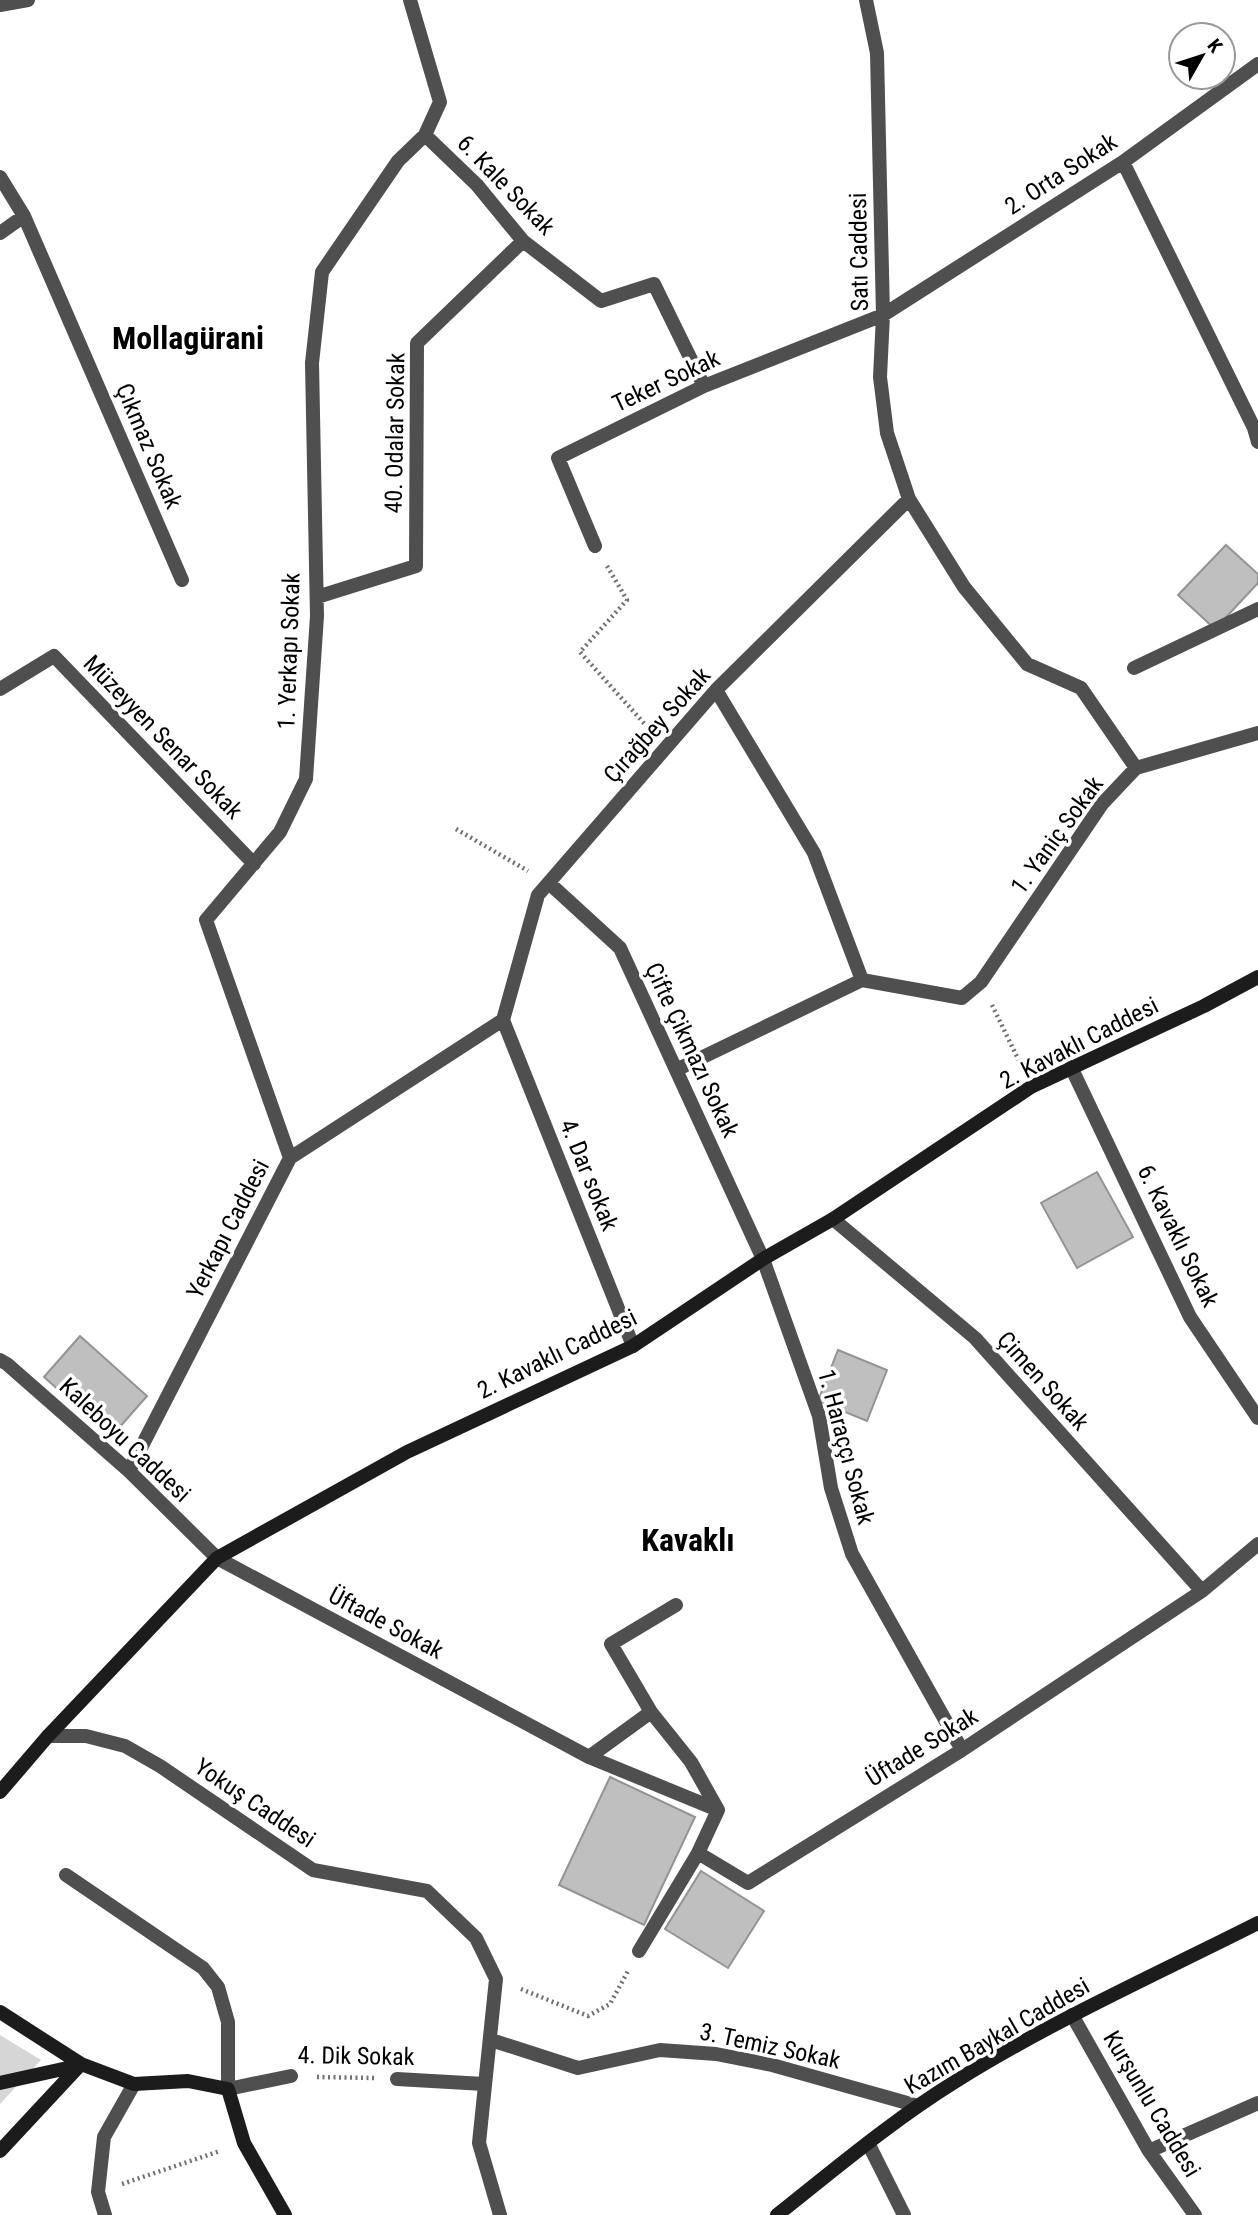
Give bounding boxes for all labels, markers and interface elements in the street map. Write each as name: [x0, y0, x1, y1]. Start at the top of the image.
north arrow: [1167, 21, 1237, 91]
text: K: [1203, 34, 1227, 57]
street label: 2. Orta Sokak: [1000, 127, 1122, 221]
street label: 6. Kale Sokak: [451, 129, 561, 241]
street label: Satı Caddesi: [844, 192, 874, 312]
district label: Mollagürani: [112, 319, 264, 357]
street label: Teker Sokak: [608, 344, 724, 418]
street label: 40. Odalar Sokak: [380, 352, 410, 514]
street label: Çıkmaz Sokak: [110, 379, 188, 513]
street label: 1. Yerkapı Sokak: [272, 572, 306, 730]
street label: Müzeyyen Senar Sokak: [78, 649, 248, 825]
street label: Çırağbey Sokak: [598, 661, 716, 788]
street label: 1. Yaniç Sokak: [1005, 771, 1109, 899]
street label: Çifte Çikmazı Sokak: [639, 958, 745, 1142]
street label: 2. Kavaklı Caddesi: [995, 991, 1163, 1095]
street label: 4. Dar sokak: [554, 1115, 624, 1235]
street label: Yerkapı Caddesi: [181, 1155, 275, 1303]
street label: 6. Kavaklı Sokak: [1131, 1160, 1225, 1312]
street label: 2. Kavaklı Caddesi: [473, 1303, 641, 1405]
street label: Çimen Sokak: [991, 1326, 1095, 1436]
street label: 1. Haraççı Sokak: [812, 1366, 880, 1528]
street label: Kaleboyu Caddesi: [54, 1372, 196, 1508]
district label: Kavaklı: [641, 1521, 735, 1559]
street label: Üftade Sokak: [324, 1581, 448, 1665]
street label: Üftade Sokak: [861, 1702, 983, 1792]
street label: Yokuş Caddesi: [189, 1752, 321, 1854]
street label: Kazım Baykal Caddesi: [900, 1972, 1094, 2100]
street label: 3. Temiz Sokak: [697, 2017, 843, 2075]
street label: Kurşunlu Caddesi: [1097, 2026, 1207, 2182]
street label: 4. Dik Sokak: [297, 2041, 415, 2071]

